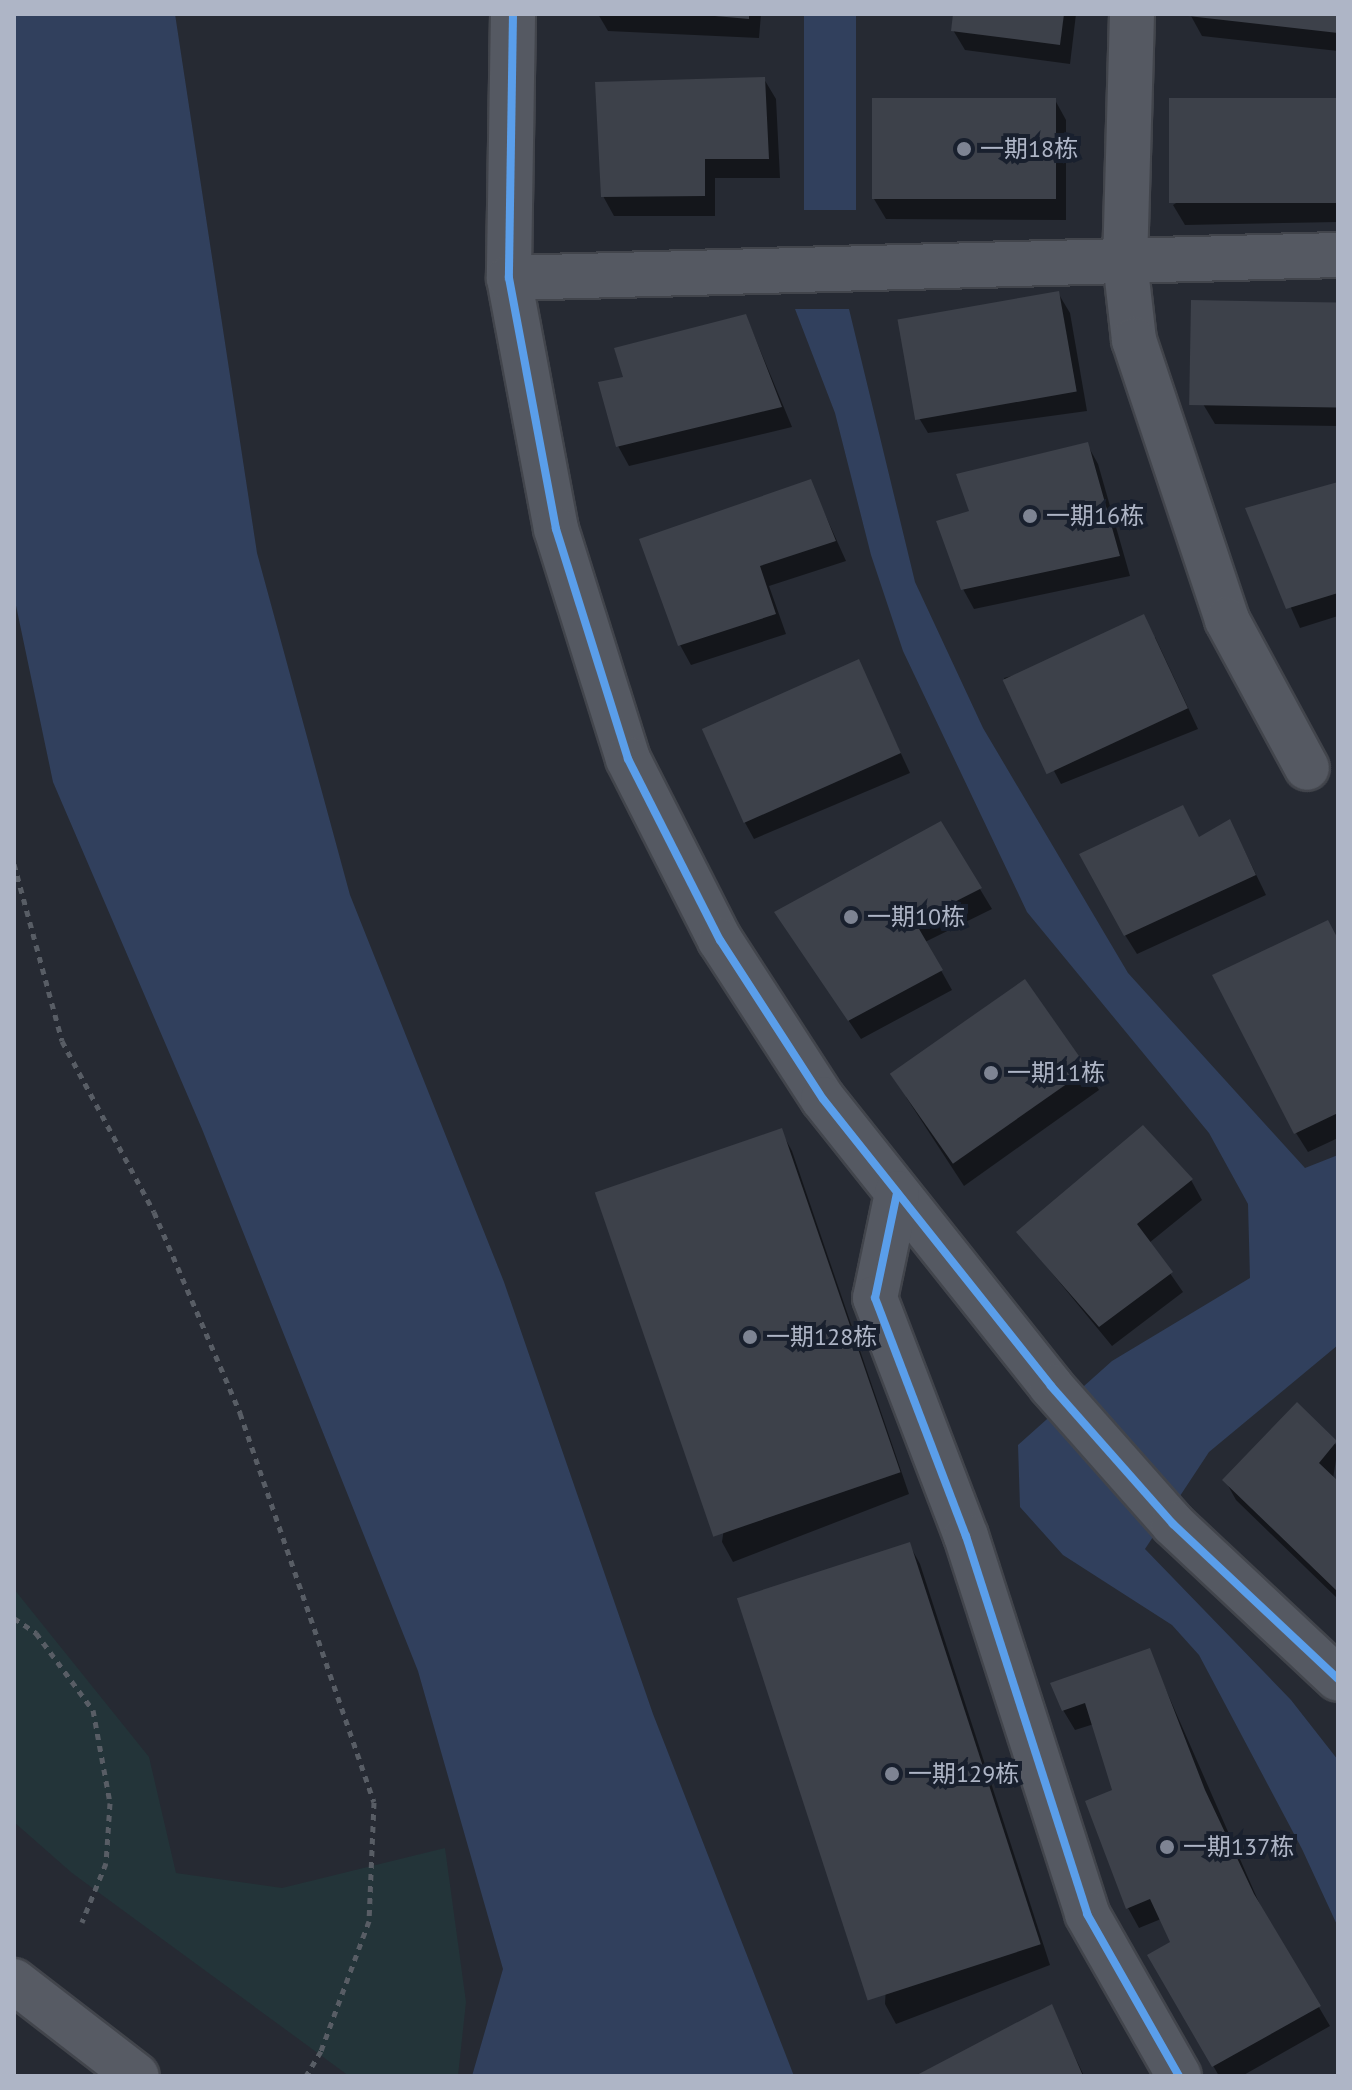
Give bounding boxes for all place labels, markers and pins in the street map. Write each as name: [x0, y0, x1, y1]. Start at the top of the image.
place label: 一期18栋: [980, 135, 1078, 163]
marker: 一期18栋: [955, 140, 973, 158]
place label: 一期16栋: [1046, 502, 1144, 530]
marker: 一期16栋: [1021, 507, 1039, 525]
place label: 一期10栋: [867, 903, 965, 931]
marker: 一期10栋: [842, 908, 860, 926]
place label: 一期11栋: [1007, 1059, 1105, 1087]
marker: 一期11栋: [982, 1064, 1000, 1082]
place label: 一期128栋: [766, 1323, 877, 1351]
marker: 一期128栋: [741, 1328, 759, 1346]
place label: 一期129栋: [908, 1760, 1019, 1788]
marker: 一期129栋: [883, 1765, 901, 1783]
place label: 一期137栋: [1183, 1833, 1294, 1861]
marker: 一期137栋: [1158, 1838, 1176, 1856]

